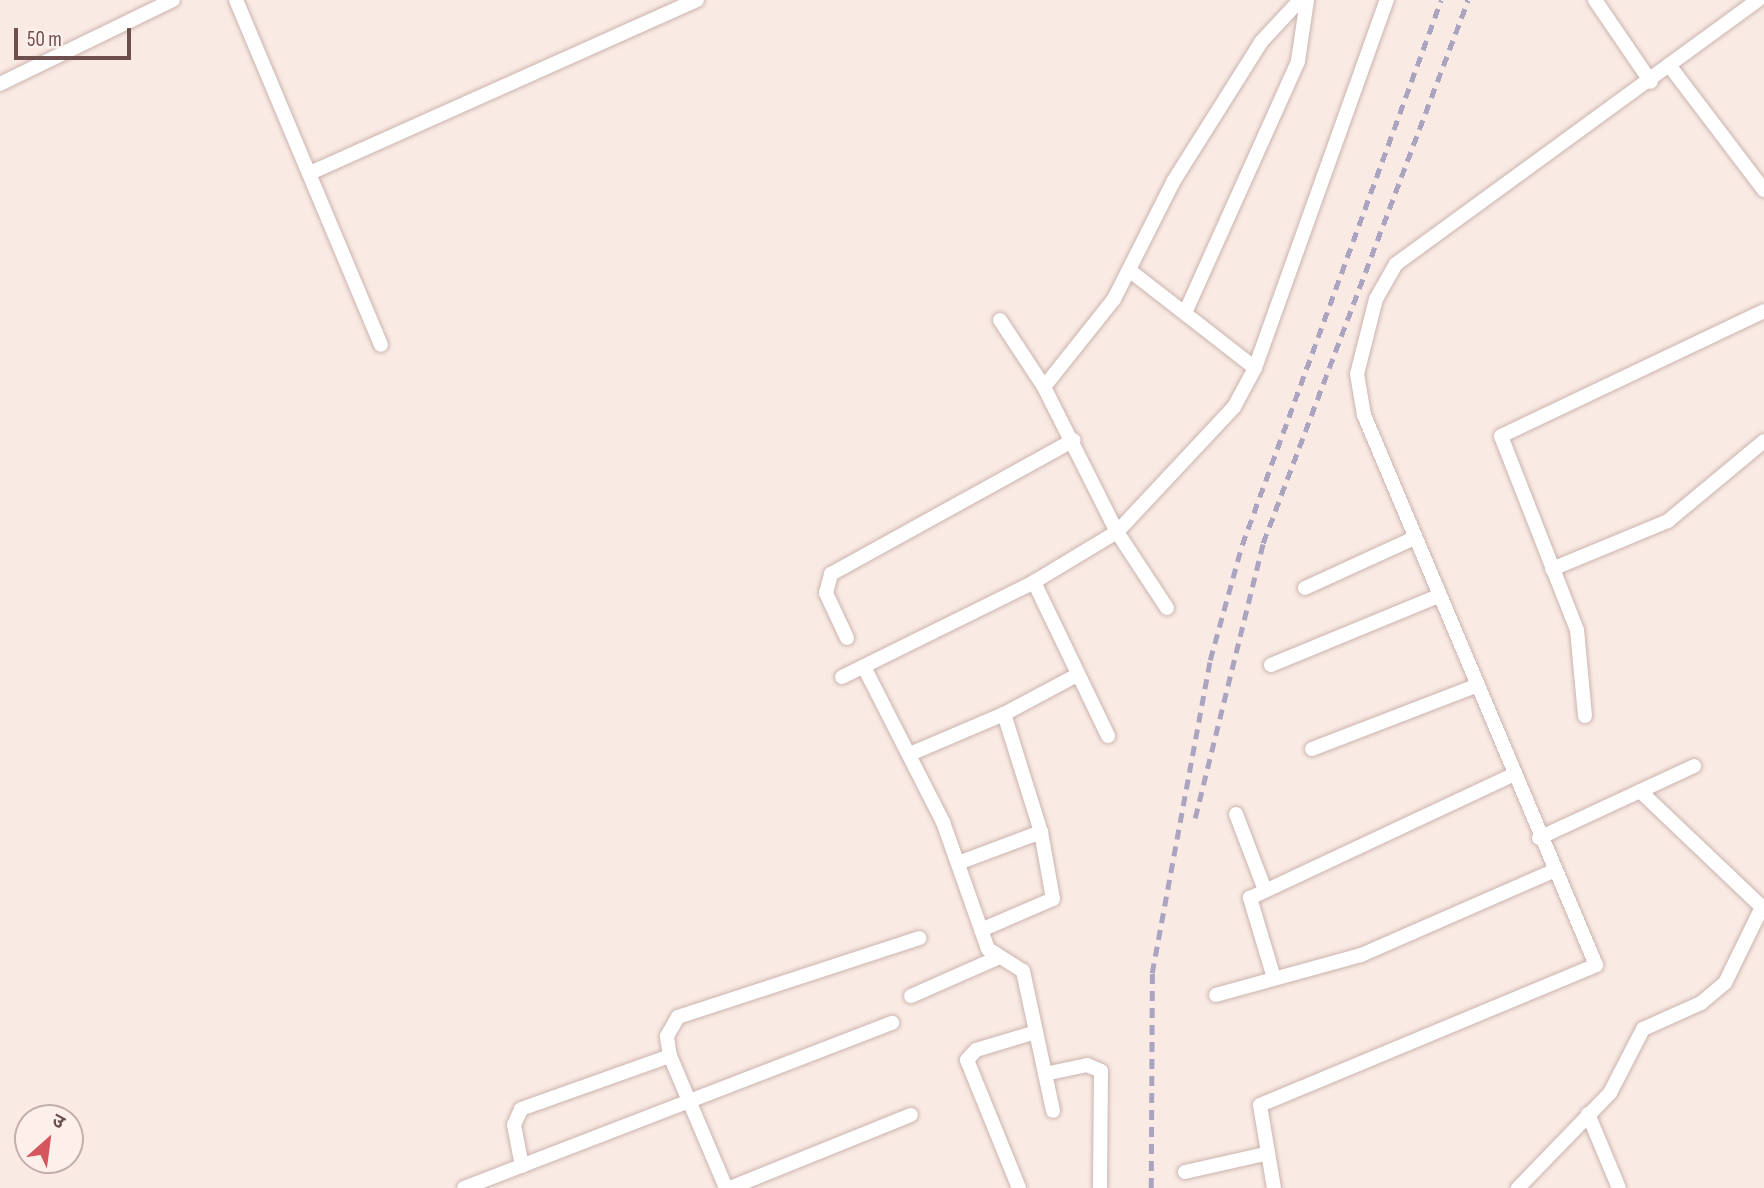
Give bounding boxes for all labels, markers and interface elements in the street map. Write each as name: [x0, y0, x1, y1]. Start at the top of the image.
scale bar: [18, 14, 135, 58]
text: 50 m: [27, 27, 62, 52]
north arrow: [14, 1104, 84, 1174]
text: उ: [48, 1109, 68, 1135]

